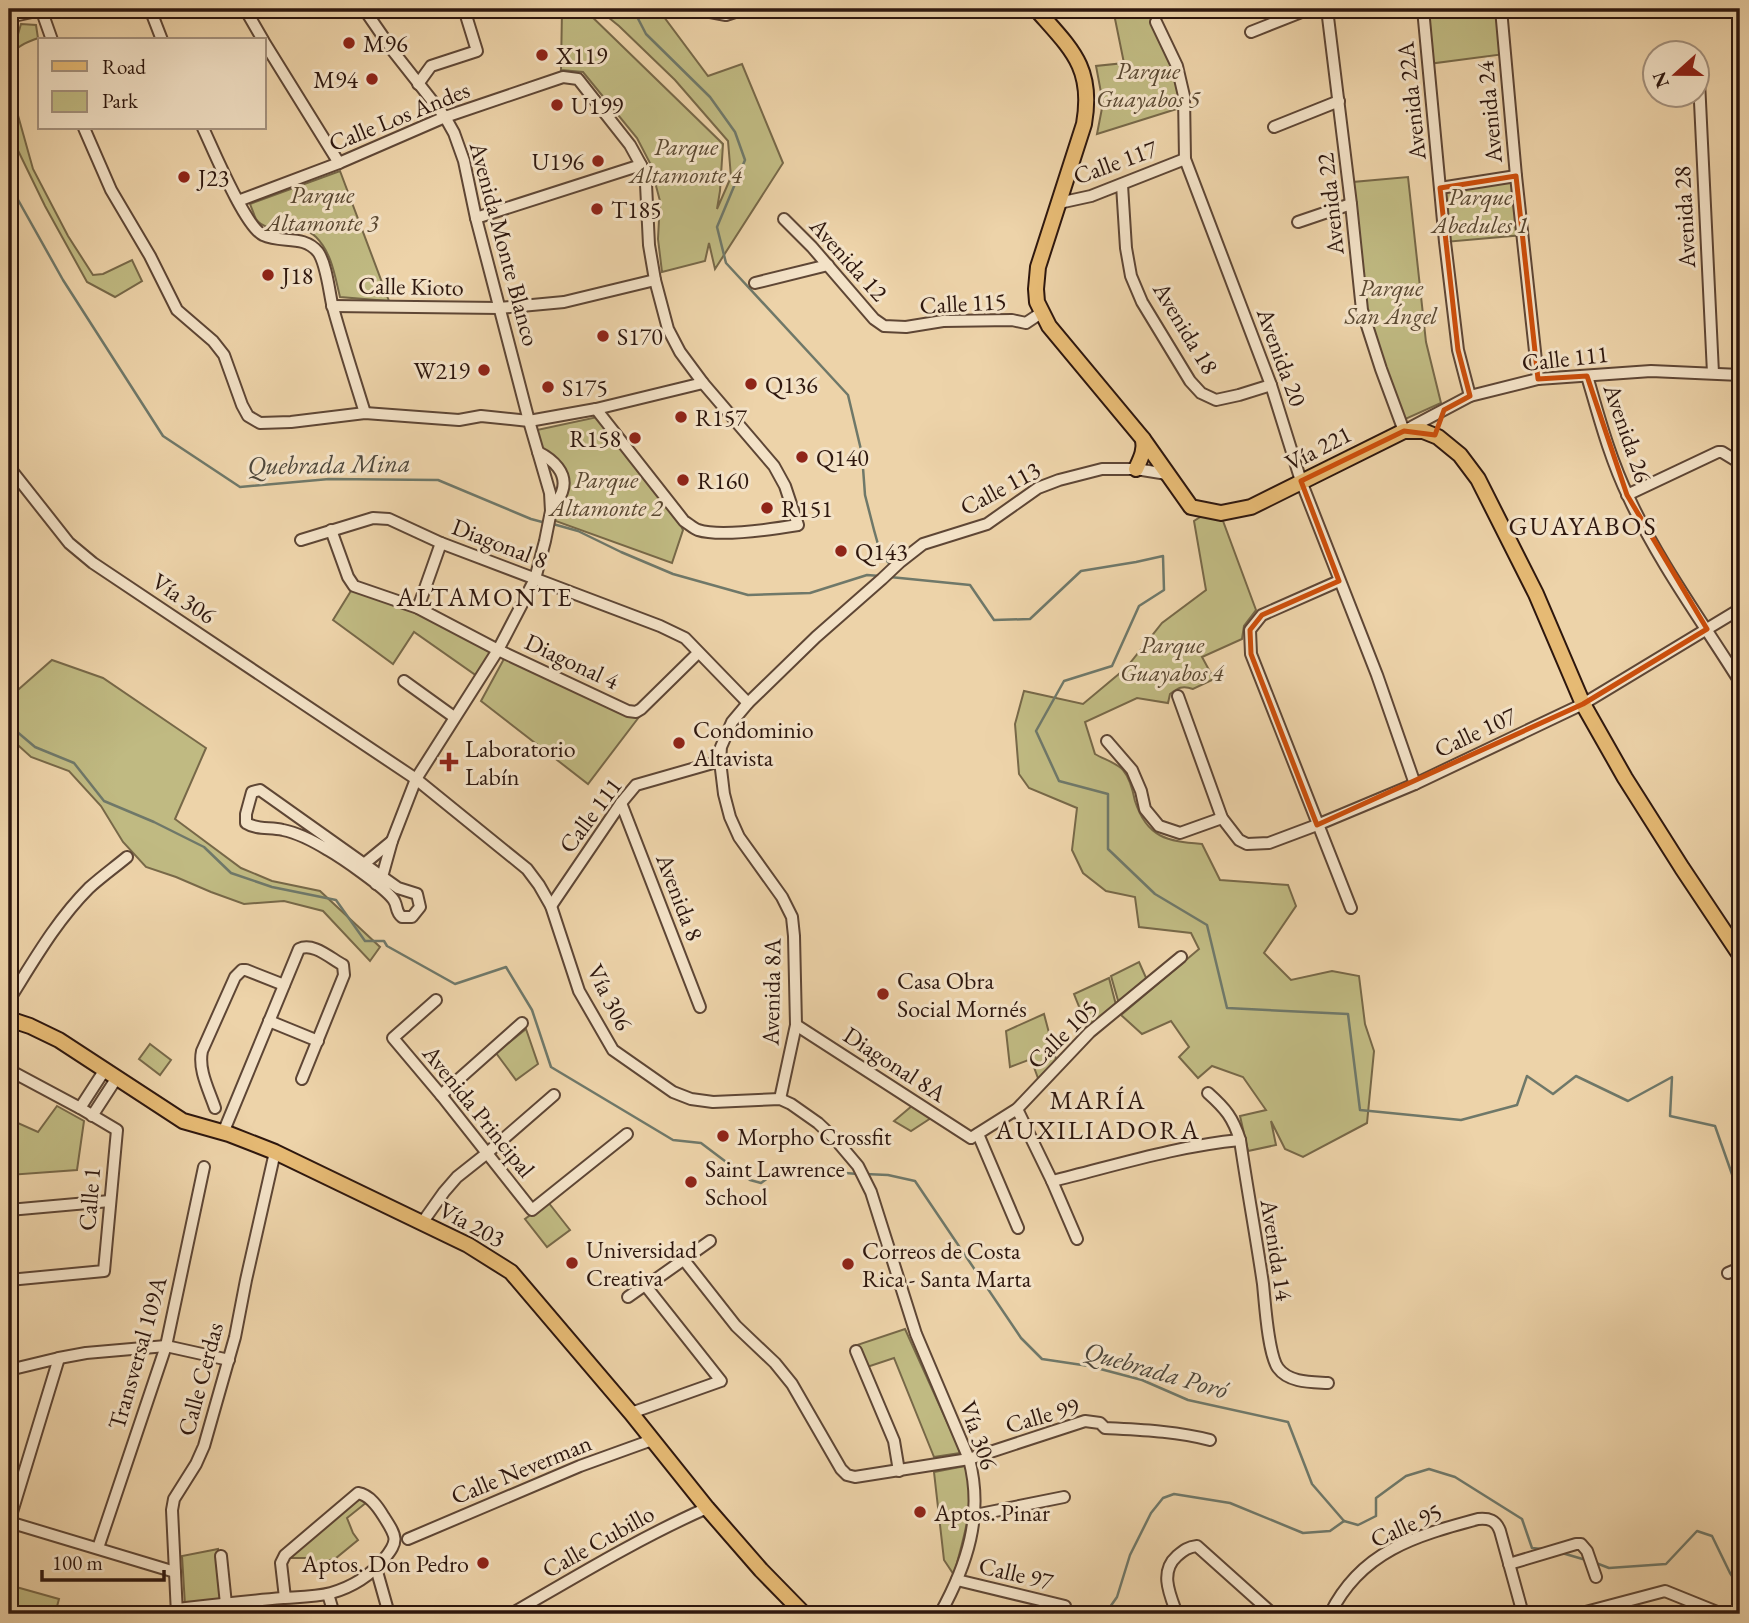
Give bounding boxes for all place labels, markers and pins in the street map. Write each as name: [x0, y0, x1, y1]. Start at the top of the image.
place label: M96: [363, 28, 408, 59]
marker: M96: [341, 35, 357, 51]
place label: X119: [555, 40, 608, 71]
marker: X119: [534, 47, 550, 63]
place label: M94: [313, 64, 358, 95]
marker: M94: [364, 71, 380, 87]
place label: U199: [571, 90, 624, 121]
marker: U199: [549, 97, 565, 113]
place label: U196: [532, 146, 584, 177]
marker: U196: [590, 153, 606, 169]
place label: J23: [196, 162, 229, 193]
marker: J23: [176, 169, 192, 185]
place label: T185: [611, 194, 662, 225]
marker: T185: [589, 201, 605, 217]
place label: J18: [280, 260, 313, 291]
marker: J18: [260, 267, 276, 283]
place label: S170: [617, 321, 663, 352]
marker: S170: [595, 328, 611, 344]
place label: W219: [413, 355, 470, 386]
marker: W219: [476, 362, 492, 378]
place label: Q136: [765, 369, 818, 400]
place label: S175: [562, 372, 608, 403]
marker: Q136: [743, 376, 759, 392]
marker: S175: [540, 379, 556, 395]
place label: R157: [695, 402, 747, 433]
marker: R157: [673, 409, 689, 425]
place label: R158: [569, 423, 621, 454]
marker: R158: [627, 430, 643, 446]
place label: Q140: [816, 442, 869, 473]
marker: Q140: [794, 449, 810, 465]
place label: R160: [697, 465, 749, 496]
marker: R160: [675, 472, 691, 488]
place label: R151: [781, 493, 833, 524]
marker: R151: [759, 500, 775, 516]
place label: Q143: [855, 536, 908, 567]
marker: Q143: [833, 543, 849, 559]
place label: Condominio Altavista: [692, 714, 814, 773]
place label: Laboratorio Labín: [465, 733, 576, 792]
marker: Condominio Altavista: [671, 735, 687, 751]
marker: Laboratorio Labín: [439, 752, 459, 772]
place label: Casa Obra Social Mornés: [897, 965, 1027, 1024]
marker: Casa Obra Social Mornés: [875, 986, 891, 1002]
place label: Morpho Crossfit: [737, 1121, 892, 1152]
marker: Morpho Crossfit: [715, 1128, 731, 1144]
place label: Saint Lawrence School: [705, 1153, 845, 1212]
marker: Saint Lawrence School: [683, 1174, 699, 1190]
place label: Universidad Creativa: [586, 1234, 698, 1293]
place label: Correos de Costa Rica - Santa Marta: [862, 1235, 1032, 1294]
marker: Universidad Creativa: [564, 1255, 580, 1271]
marker: Correos de Costa Rica - Santa Marta: [840, 1256, 856, 1272]
place label: Aptos. Pinar: [933, 1497, 1050, 1528]
marker: Aptos. Pinar: [912, 1504, 928, 1520]
place label: Aptos. Don Pedro: [301, 1548, 469, 1579]
marker: Aptos. Don Pedro: [475, 1555, 491, 1571]

